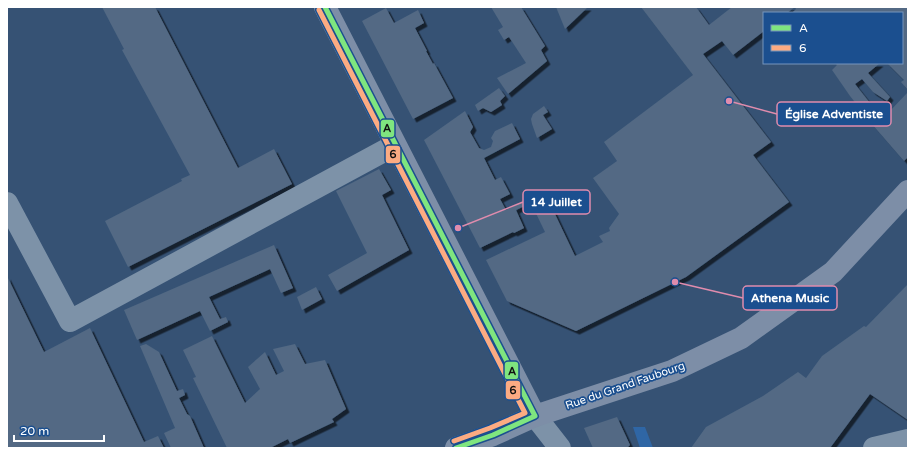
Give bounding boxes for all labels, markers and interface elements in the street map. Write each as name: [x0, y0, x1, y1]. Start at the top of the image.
legend: [763, 12, 903, 64]
text: A: [799, 21, 808, 35]
text: 6: [799, 41, 807, 55]
callout: Église Adventiste: [777, 102, 891, 126]
text: Église Adventiste: [785, 107, 883, 122]
line badge: A: [380, 119, 395, 138]
text: A: [383, 122, 391, 135]
line badge: 6: [385, 145, 401, 164]
text: 6: [390, 148, 397, 161]
callout: 14 Juillet: [523, 190, 590, 214]
text: 14 Juillet: [530, 195, 582, 209]
callout: Athena Music: [743, 286, 837, 310]
text: Athena Music: [751, 291, 830, 305]
street label: Rue du Grand Faubourg: [564, 359, 687, 412]
line badge: A: [504, 361, 519, 380]
text: A: [508, 365, 516, 378]
line badge: 6: [505, 380, 521, 400]
text: 6: [510, 384, 517, 397]
scale bar: [14, 417, 104, 443]
text: 20 m: [20, 424, 49, 438]

